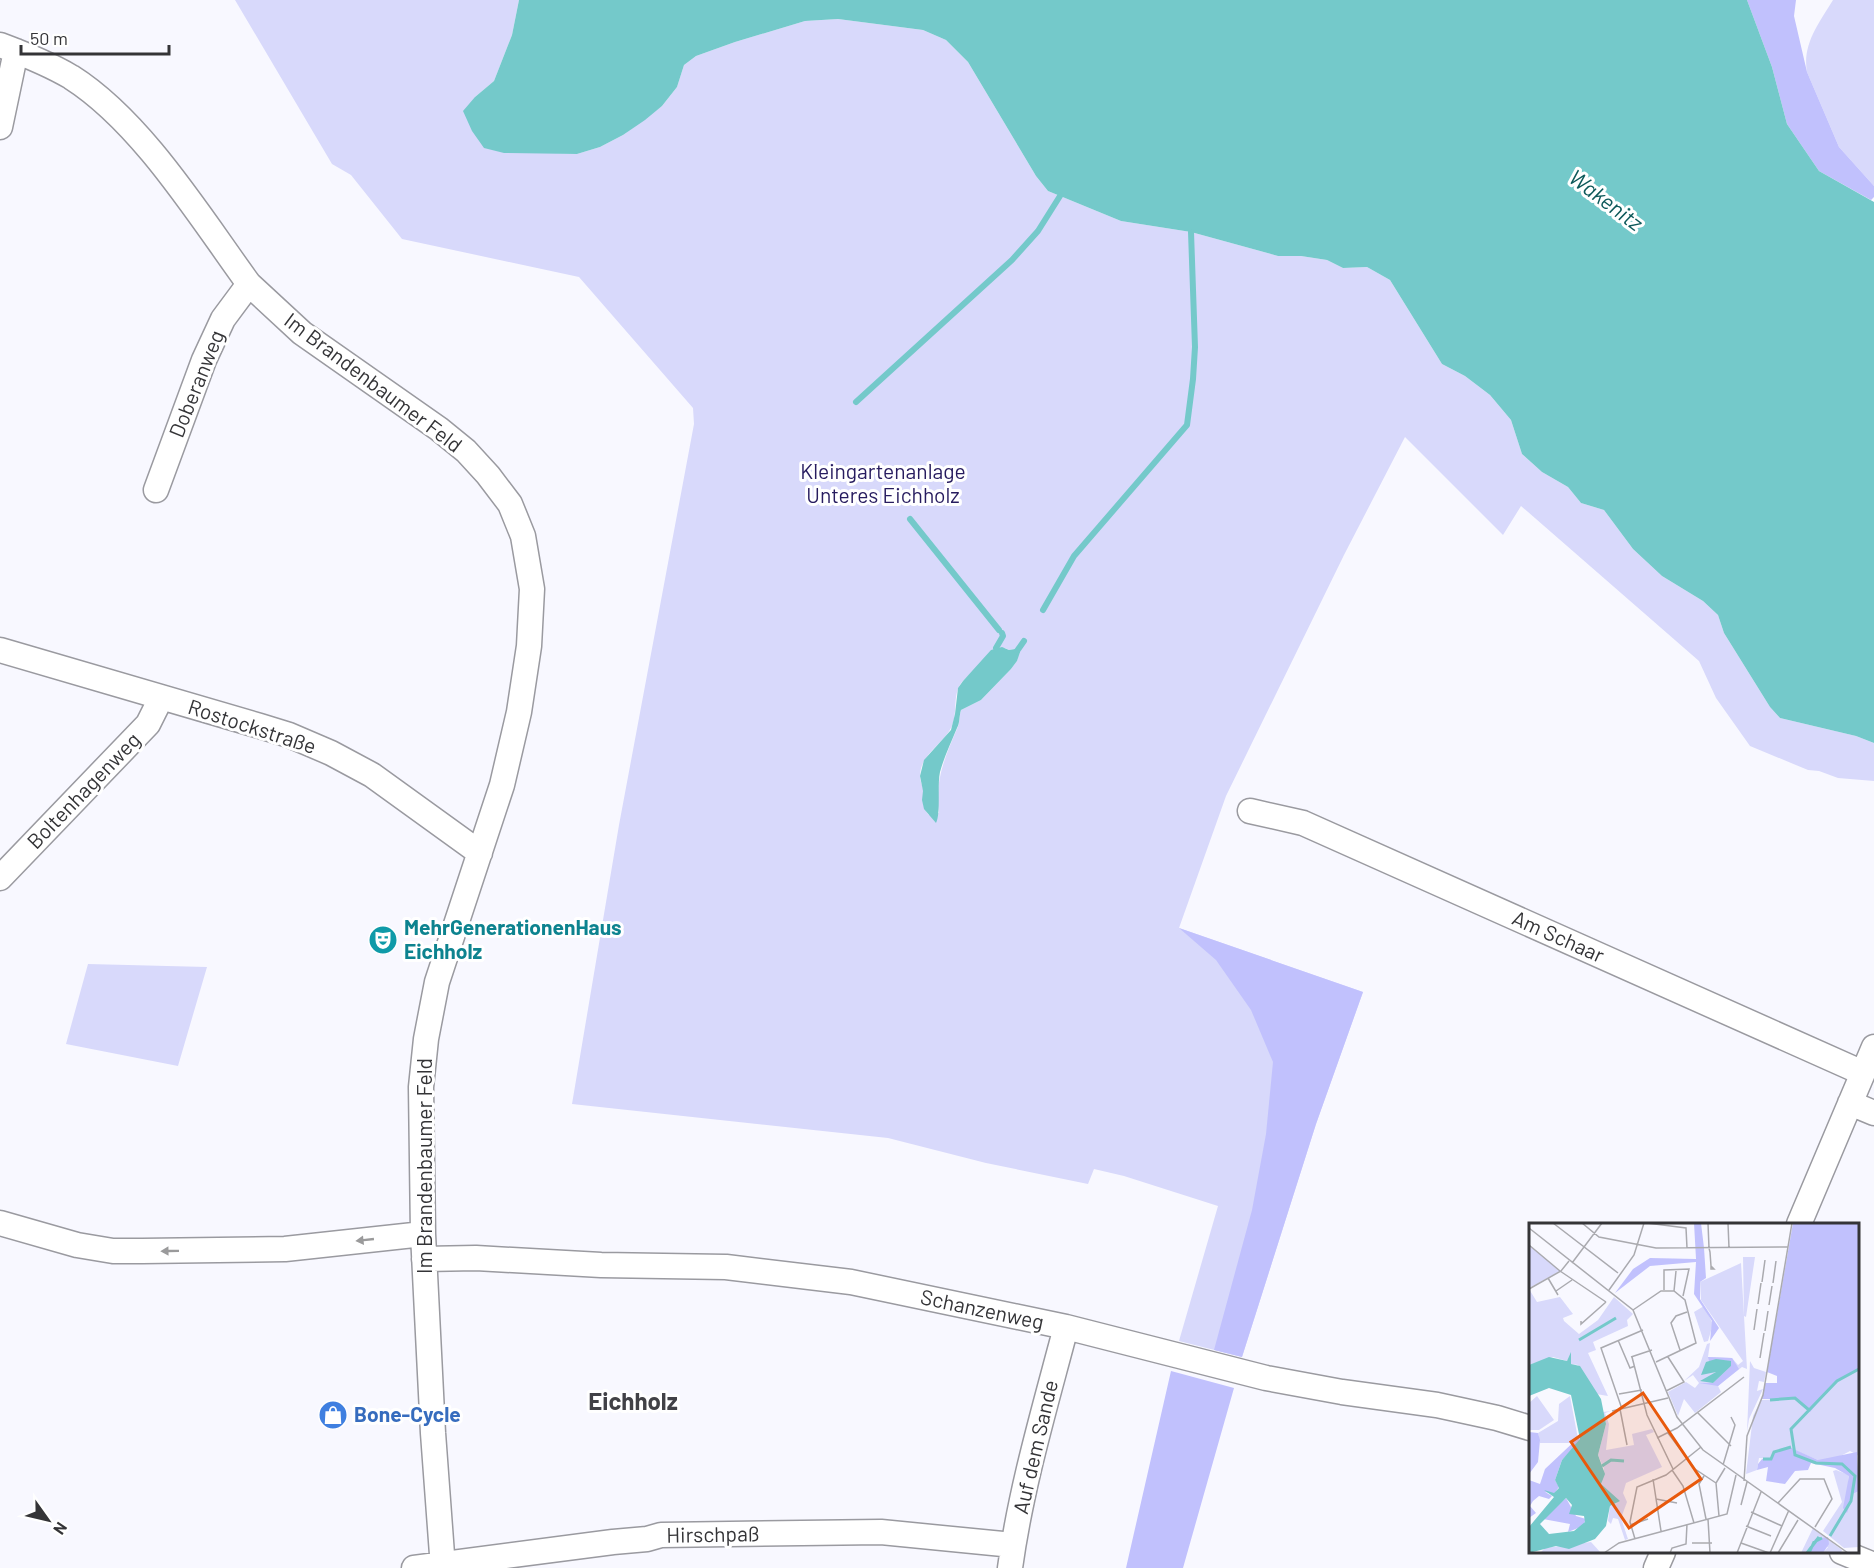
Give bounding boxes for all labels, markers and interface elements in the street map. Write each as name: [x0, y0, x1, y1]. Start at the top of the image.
scale bar: [21, 18, 170, 56]
text: 50 m: [30, 27, 68, 49]
water label: Wakenitz: [1565, 163, 1649, 236]
street label: Im Brandenbaumer Feld: [280, 307, 468, 457]
street label: Doberanweg: [163, 326, 228, 441]
park label: Kleingartenanlage Unteres Eichholz: [800, 458, 966, 507]
street label: Rostockstraße: [185, 693, 320, 758]
street label: Boltenhagenweg: [21, 727, 145, 853]
street label: Am Schaar: [1509, 904, 1609, 967]
place label: MehrGenerationenHaus Eichholz: [404, 914, 622, 963]
theatre icon: MehrGenerationenHaus Eichholz: [367, 924, 399, 956]
street label: Im Brandenbaumer Feld: [411, 1058, 436, 1274]
inset map: [1529, 1223, 1859, 1553]
one-way arrow: [355, 1235, 374, 1245]
one-way arrow: [161, 1246, 180, 1256]
street label: Schanzenweg: [918, 1283, 1046, 1334]
street label: Auf dem Sande: [1007, 1377, 1062, 1516]
district label: Eichholz: [588, 1386, 678, 1415]
shop icon: Bone-Cycle: [317, 1399, 349, 1431]
place label: Bone-Cycle: [354, 1401, 461, 1426]
north arrow: [18, 1490, 78, 1550]
text: N: [50, 1519, 72, 1538]
street label: Hirschpaß: [666, 1520, 760, 1547]

